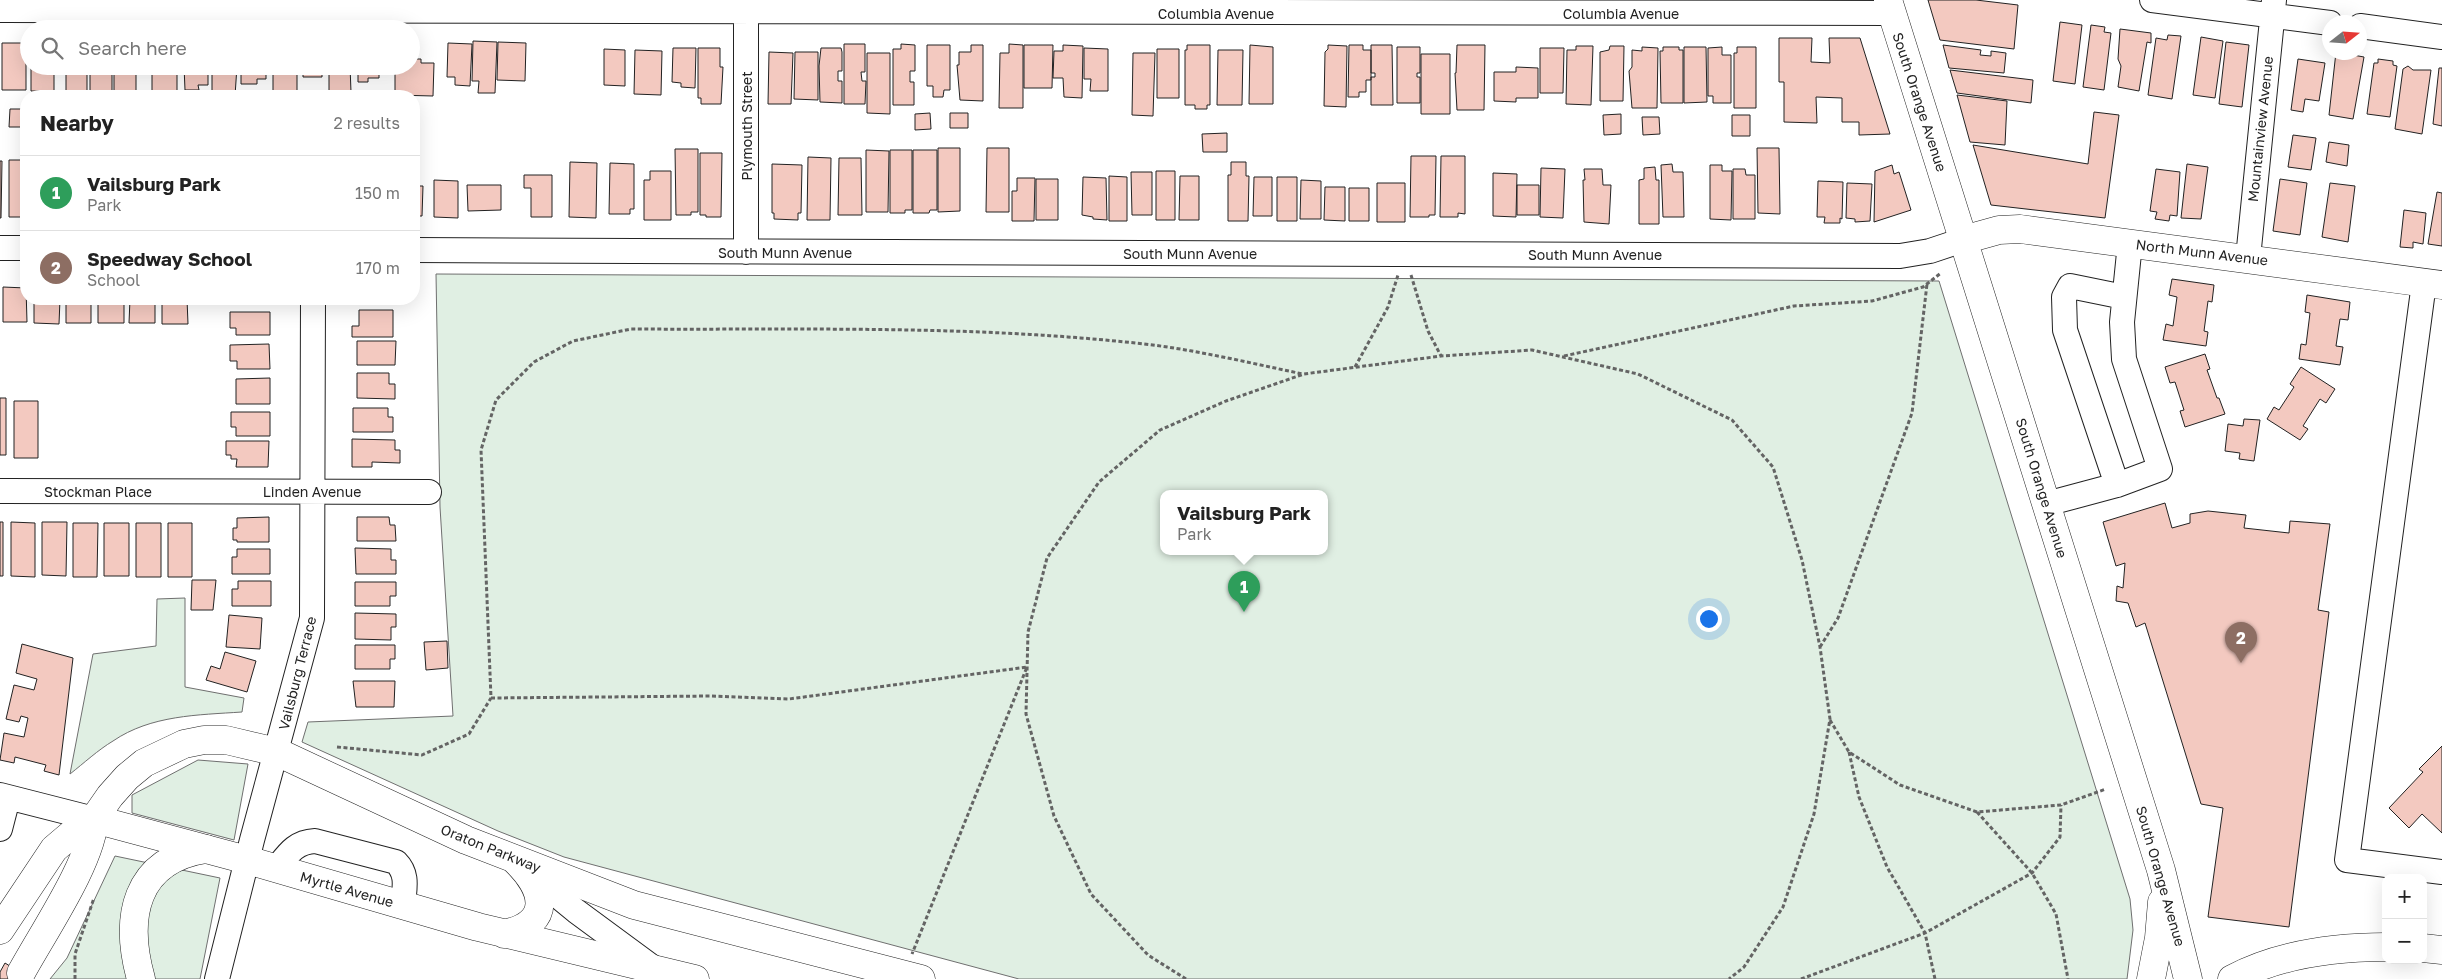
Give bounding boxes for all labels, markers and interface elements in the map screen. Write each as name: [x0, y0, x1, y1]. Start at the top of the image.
street label: Columbia Avenue: [1158, 5, 1274, 22]
street label: Columbia Avenue: [1563, 5, 1679, 22]
north arrow: [2322, 15, 2367, 60]
search box: [20, 20, 420, 75]
street label: South Orange Avenue: [1889, 30, 1951, 174]
icon: search: [38, 34, 66, 62]
text: Search here: [78, 36, 187, 59]
street label: Mountainview Avenue: [2244, 55, 2276, 203]
street label: Plymouth Street: [738, 71, 755, 181]
text: Nearby: [40, 110, 114, 136]
text: 2 results: [334, 113, 400, 133]
text: Vailsburg Park: [87, 172, 221, 195]
text: 1: [52, 183, 60, 203]
text: 150 m: [355, 183, 400, 203]
text: Park: [87, 195, 122, 215]
street label: North Munn Avenue: [2135, 235, 2269, 269]
street label: South Munn Avenue: [718, 244, 852, 261]
street label: South Munn Avenue: [1123, 245, 1257, 262]
street label: South Munn Avenue: [1528, 246, 1662, 263]
text: Speedway School: [87, 247, 252, 270]
text: 2: [51, 258, 61, 278]
text: 170 m: [356, 258, 400, 278]
text: School: [87, 270, 140, 290]
street label: South Orange Avenue: [2013, 416, 2071, 560]
street label: Stockman Place: [44, 483, 152, 500]
street label: Linden Avenue: [263, 483, 361, 500]
popup: [1160, 490, 1328, 555]
text: Vailsburg Park: [1177, 501, 1311, 524]
text: Park: [1177, 524, 1212, 544]
pin: 1: [1228, 571, 1260, 612]
your location: [1696, 606, 1722, 632]
street label: Vailsburg Terrace: [275, 614, 319, 732]
pin: 2: [2225, 622, 2257, 663]
street label: South Orange Avenue: [2133, 804, 2189, 948]
street label: Oraton Parkway: [438, 820, 544, 876]
street label: Myrtle Avenue: [298, 868, 396, 910]
map controls: [2382, 874, 2427, 964]
button: +: [2382, 874, 2427, 919]
button: −: [2382, 919, 2427, 964]

